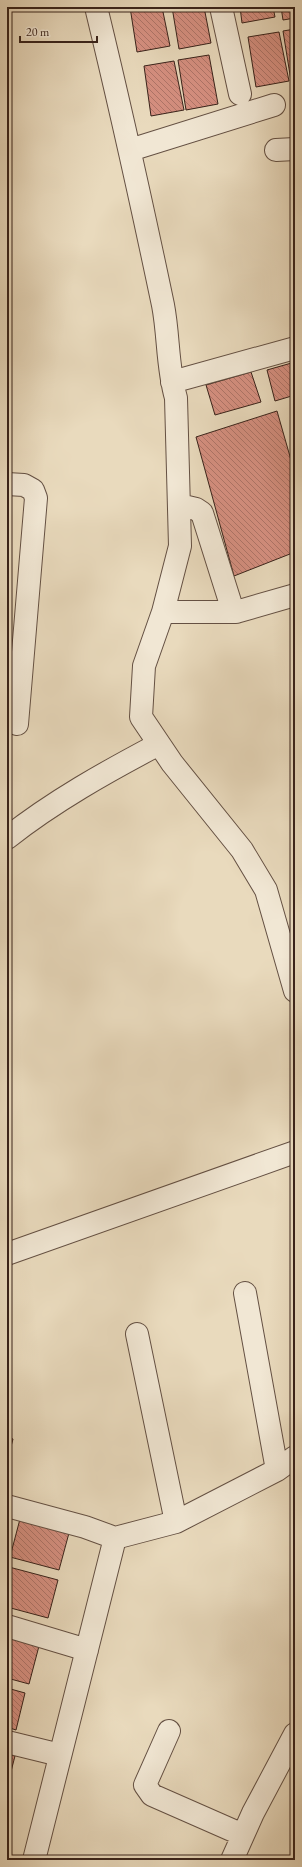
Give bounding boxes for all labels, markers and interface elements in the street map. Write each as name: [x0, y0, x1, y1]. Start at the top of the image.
scale bar: [20, 18, 97, 44]
text: 20 m: [26, 24, 50, 40]

